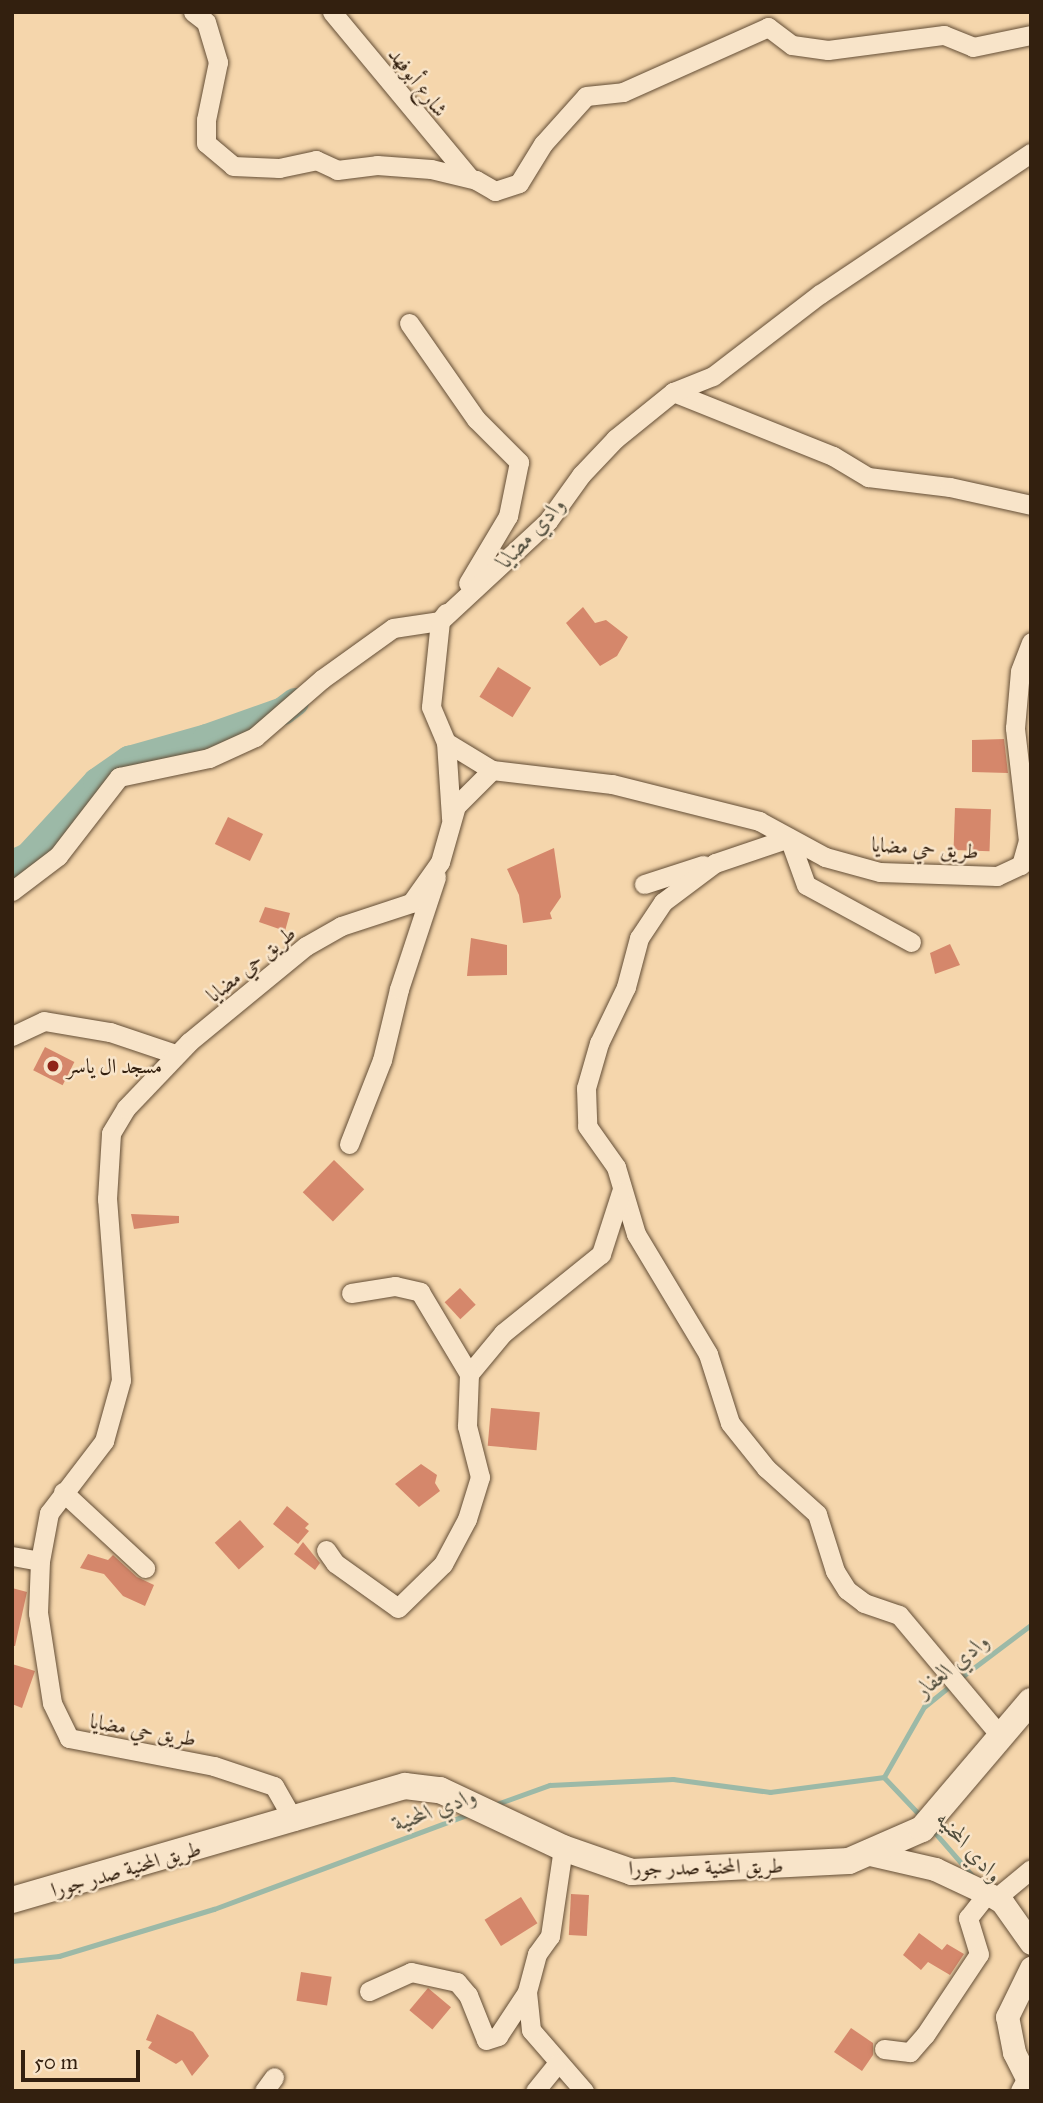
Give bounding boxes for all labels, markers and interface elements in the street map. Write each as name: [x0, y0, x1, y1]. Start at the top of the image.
street label: شارع أبوفهد: [383, 42, 453, 122]
water label: وادي مضايا: [491, 491, 571, 573]
street label: طريق حي مضايا: [871, 832, 979, 864]
street label: طريق حي مضايا: [201, 920, 301, 1008]
place label: مسجد ال ياسر: [67, 1053, 162, 1079]
marker: مسجد ال ياسر: [45, 1058, 61, 1074]
water label: وادي العفار: [909, 1627, 995, 1703]
street label: طريق حي مضايا: [88, 1708, 198, 1752]
water label: وادي المحنية: [390, 1781, 480, 1837]
water label: وادي المحنيه: [931, 1806, 1009, 1888]
street label: طريق المحنية صدر جورا: [48, 1836, 204, 1902]
street label: طريق المحنية صدر جورا: [628, 1853, 784, 1881]
scale bar: [24, 2036, 144, 2080]
text: 50 m: [34, 2049, 78, 2075]

